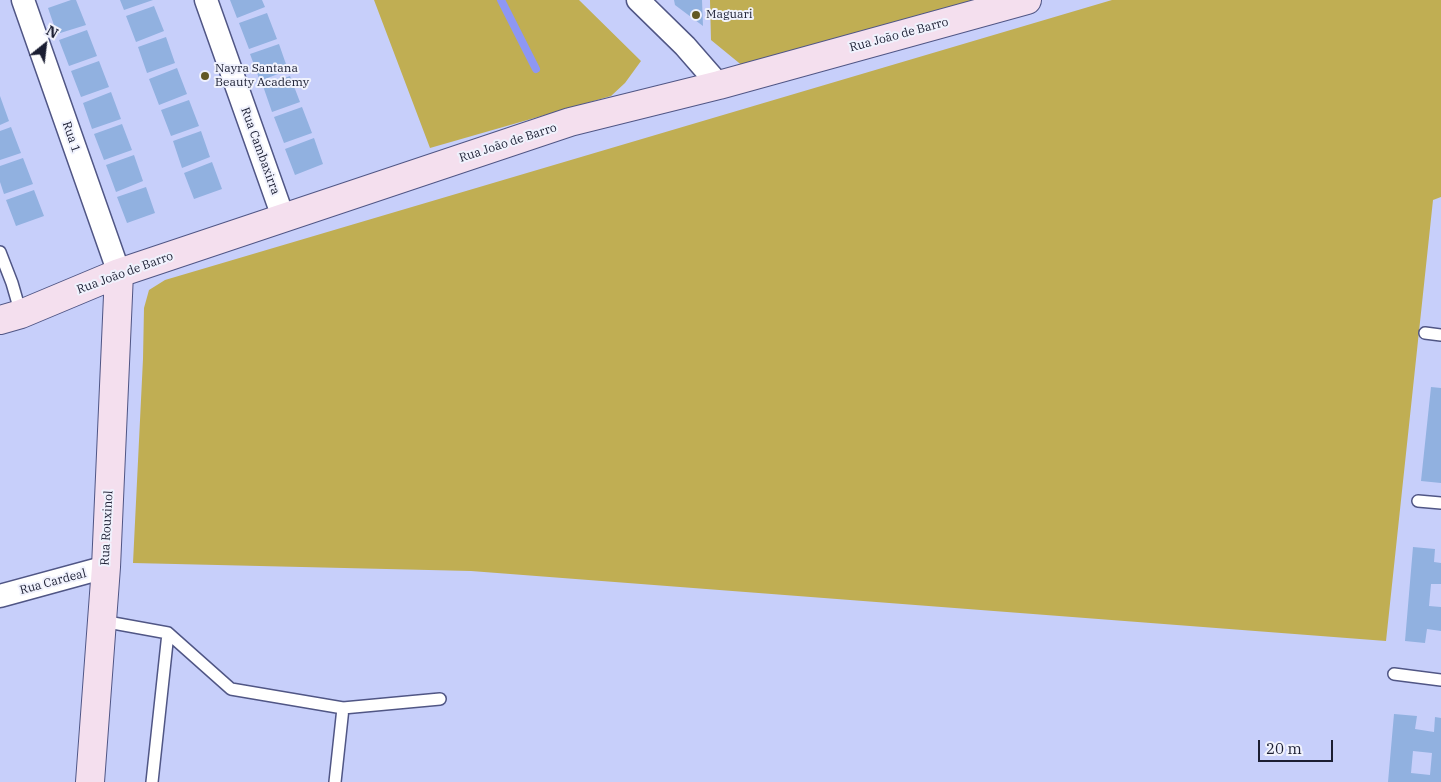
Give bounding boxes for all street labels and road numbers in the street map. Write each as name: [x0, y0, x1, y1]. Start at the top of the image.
street label: Rua João de Barro: [848, 15, 950, 55]
street label: Rua Cambaxirra: [238, 105, 282, 197]
street label: Rua 1: [59, 120, 83, 154]
street label: Rua João de Barro: [457, 120, 559, 166]
street label: Rua João de Barro: [75, 249, 175, 297]
street label: Rua Rouxinol: [98, 490, 116, 566]
street label: Rua Cardeal: [18, 566, 88, 598]

